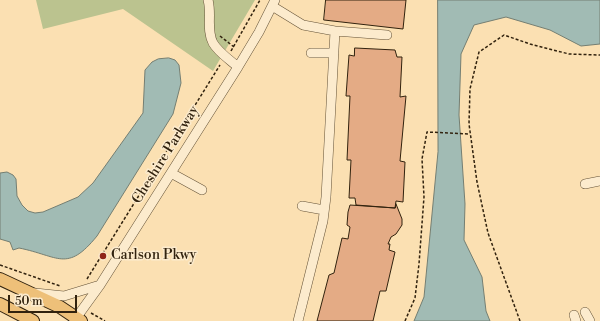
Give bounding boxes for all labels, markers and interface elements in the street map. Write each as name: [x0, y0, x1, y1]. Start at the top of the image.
street label: Cheshire Parkway: [129, 103, 203, 207]
place label: Carlson Pkwy: [111, 248, 196, 264]
marker: Carlson Pkwy: [98, 251, 108, 261]
scale bar: [10, 287, 79, 313]
text: 50 m: [15, 294, 43, 309]

